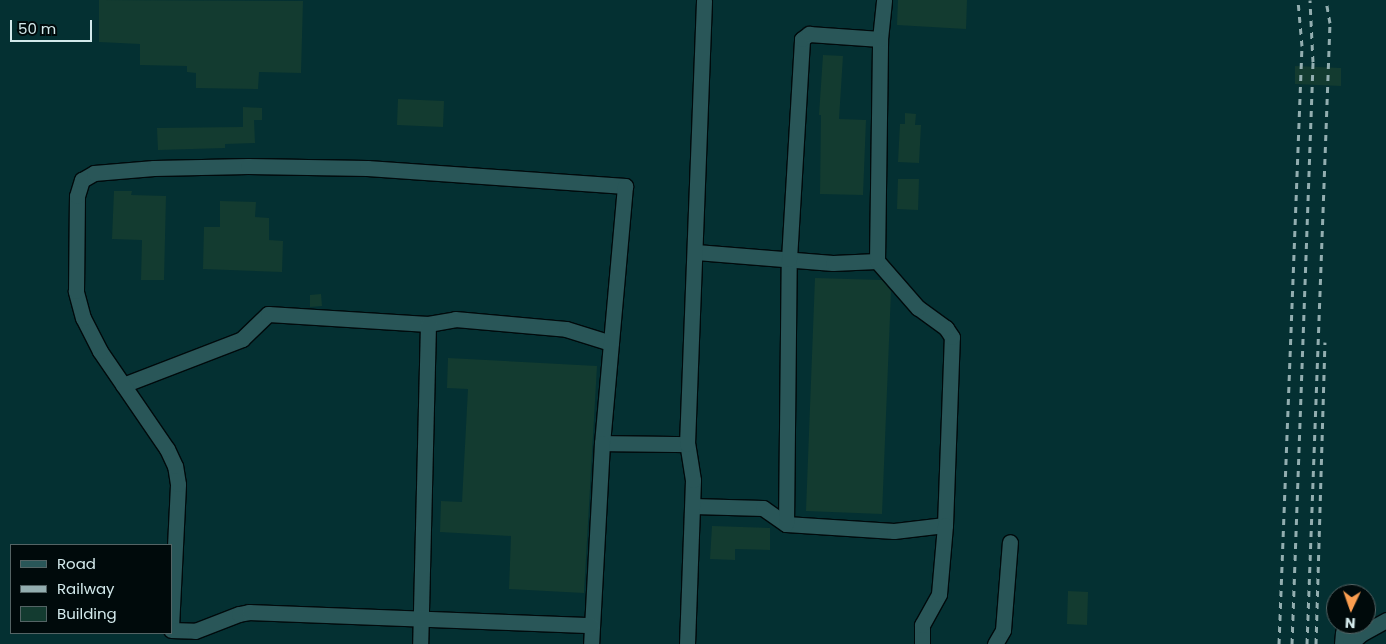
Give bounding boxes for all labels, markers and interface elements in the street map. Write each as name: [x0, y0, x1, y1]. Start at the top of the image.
scale bar: [12, 10, 95, 42]
text: 50 m: [18, 18, 56, 39]
legend: [10, 544, 172, 634]
text: Road: [57, 553, 96, 574]
text: Railway: [57, 578, 115, 599]
north arrow: [1326, 584, 1376, 634]
text: Building: [57, 603, 117, 624]
text: N: [1344, 613, 1356, 633]

